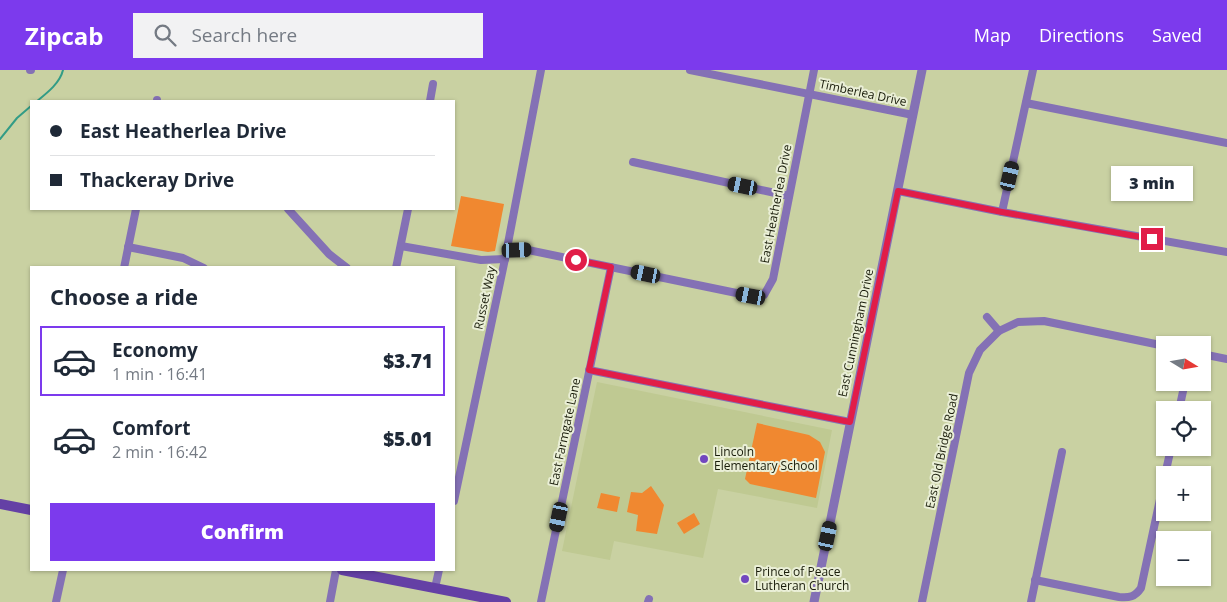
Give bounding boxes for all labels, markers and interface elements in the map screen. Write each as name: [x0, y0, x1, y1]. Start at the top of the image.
search box: [133, 13, 483, 58]
text: Zipcab: [25, 19, 103, 52]
icon: search: [151, 21, 179, 49]
text: Search here: [191, 22, 297, 48]
text: Map: [974, 23, 1011, 47]
text: Directions: [1039, 23, 1124, 47]
text: Saved: [1152, 23, 1202, 47]
street label: Timberlea Drive: [818, 75, 908, 110]
text: East Heatherlea Drive: [80, 118, 287, 144]
street label: East Heatherlea Drive: [756, 143, 795, 265]
car: [999, 160, 1020, 192]
callout: 3 min: [1111, 166, 1193, 202]
text: Thackeray Drive: [80, 167, 234, 193]
text: 3 min: [1129, 172, 1175, 194]
car: [726, 176, 759, 196]
route end: [1141, 228, 1163, 250]
car: [501, 242, 532, 258]
route start: [565, 249, 587, 271]
street label: Russet Way: [470, 264, 500, 331]
car: [629, 264, 662, 284]
street label: East Cunningham Drive: [834, 267, 877, 399]
text: Choose a ride: [50, 281, 198, 311]
car: [734, 286, 767, 306]
north arrow: [1156, 336, 1211, 391]
map controls: [1156, 336, 1211, 586]
text: Economy: [112, 337, 198, 363]
icon: car: [52, 339, 97, 384]
text: $3.71: [383, 348, 433, 374]
text: 1 min · 16:41: [112, 363, 207, 385]
street label: East Farmgate Lane: [545, 376, 584, 487]
street label: East Old Bridge Road: [921, 392, 962, 510]
button: locate: [1156, 401, 1211, 456]
text: Comfort: [112, 415, 191, 441]
icon: car: [52, 417, 97, 462]
text: $5.01: [383, 426, 433, 452]
text: 2 min · 16:42: [112, 441, 207, 463]
place label: Lincoln Elementary School: [714, 443, 818, 474]
marker: Lincoln Elementary School: [698, 453, 710, 465]
button: +: [1156, 466, 1211, 521]
car: [548, 501, 569, 533]
button: Confirm: [50, 503, 435, 561]
car: [817, 520, 838, 552]
button: −: [1156, 531, 1211, 586]
place label: Prince of Peace Lutheran Church: [755, 563, 849, 594]
marker: Prince of Peace Lutheran Church: [739, 573, 751, 585]

